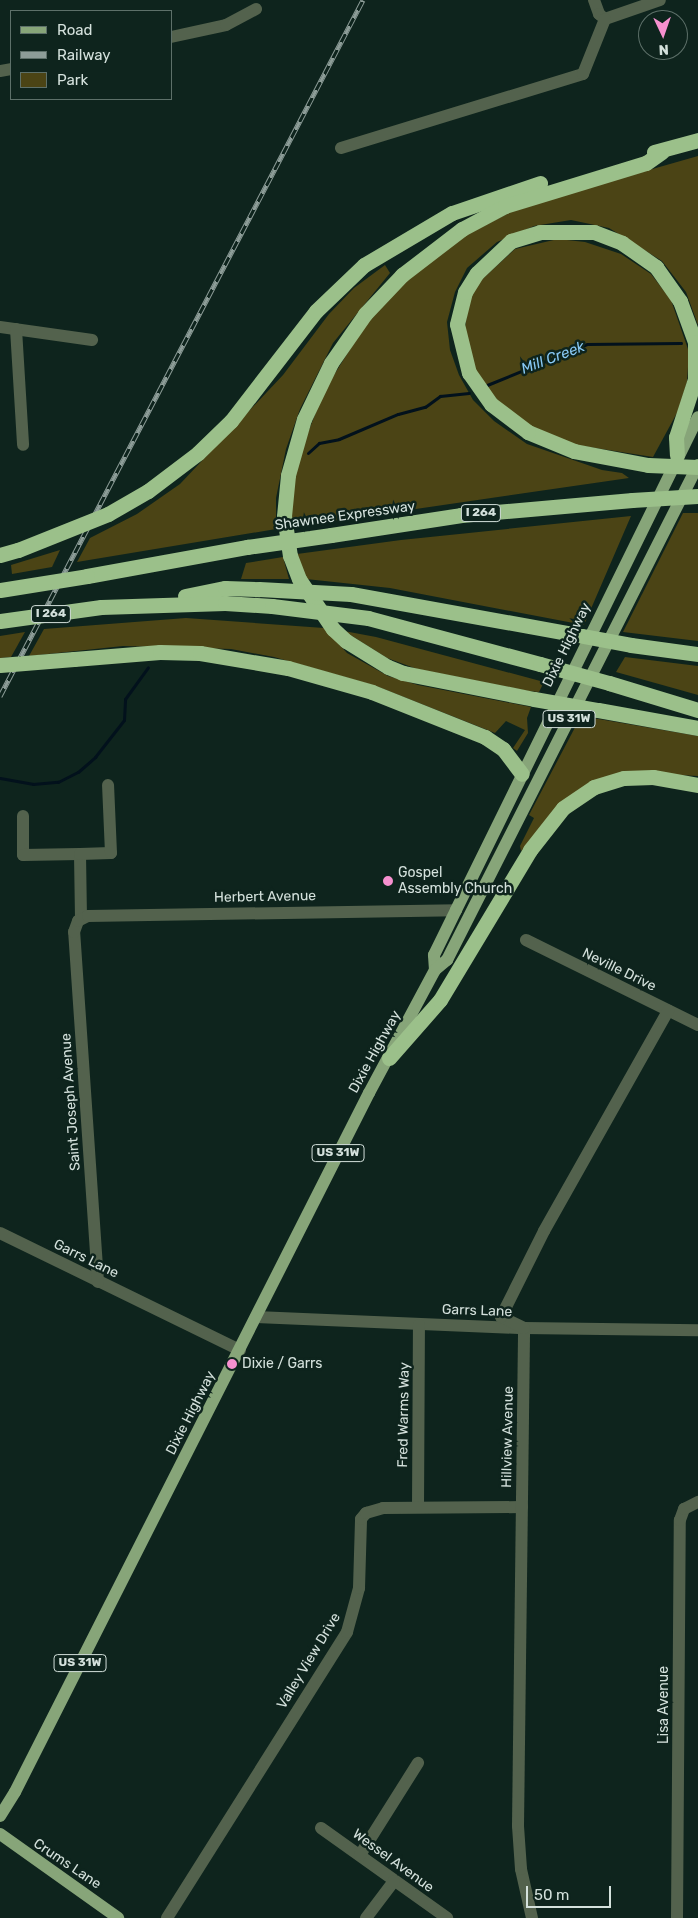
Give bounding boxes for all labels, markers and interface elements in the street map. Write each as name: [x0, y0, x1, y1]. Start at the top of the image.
legend: [10, 10, 172, 100]
north arrow: [638, 10, 688, 60]
text: Road: [57, 21, 93, 39]
text: N: [658, 41, 669, 58]
text: Railway: [57, 46, 111, 64]
text: Park: [57, 71, 88, 89]
water label: Mill Creek: [519, 338, 587, 378]
street label: Shawnee Expressway: [274, 498, 416, 534]
road number: I 264: [460, 503, 502, 522]
street label: Dixie Highway: [539, 600, 595, 690]
road number: I 264: [30, 604, 72, 624]
road number: US 31W: [542, 710, 596, 729]
place label: Gospel Assembly Church: [398, 865, 513, 898]
marker: Gospel Assembly Church: [382, 875, 394, 887]
street label: Herbert Avenue: [214, 888, 316, 906]
street label: Neville Drive: [579, 945, 659, 995]
street label: Dixie Highway: [345, 1008, 405, 1096]
street label: Saint Joseph Avenue: [58, 1032, 84, 1172]
road number: US 31W: [310, 1144, 366, 1162]
street label: Garrs Lane: [51, 1236, 121, 1282]
street label: Garrs Lane: [442, 1301, 512, 1321]
place label: Dixie / Garrs: [242, 1356, 322, 1372]
marker: Dixie / Garrs: [226, 1358, 238, 1370]
street label: Fred Warms Way: [395, 1362, 413, 1468]
street label: Dixie Highway: [163, 1368, 219, 1458]
street label: Hillview Avenue: [499, 1386, 517, 1488]
street label: Valley View Drive: [273, 1609, 345, 1713]
road number: US 31W: [52, 1654, 108, 1672]
street label: Lisa Avenue: [656, 1666, 672, 1744]
street label: Wessel Avenue: [349, 1826, 437, 1896]
street label: Crums Lane: [30, 1835, 104, 1893]
scale bar: [528, 1876, 613, 1908]
text: 50 m: [534, 1886, 569, 1904]

